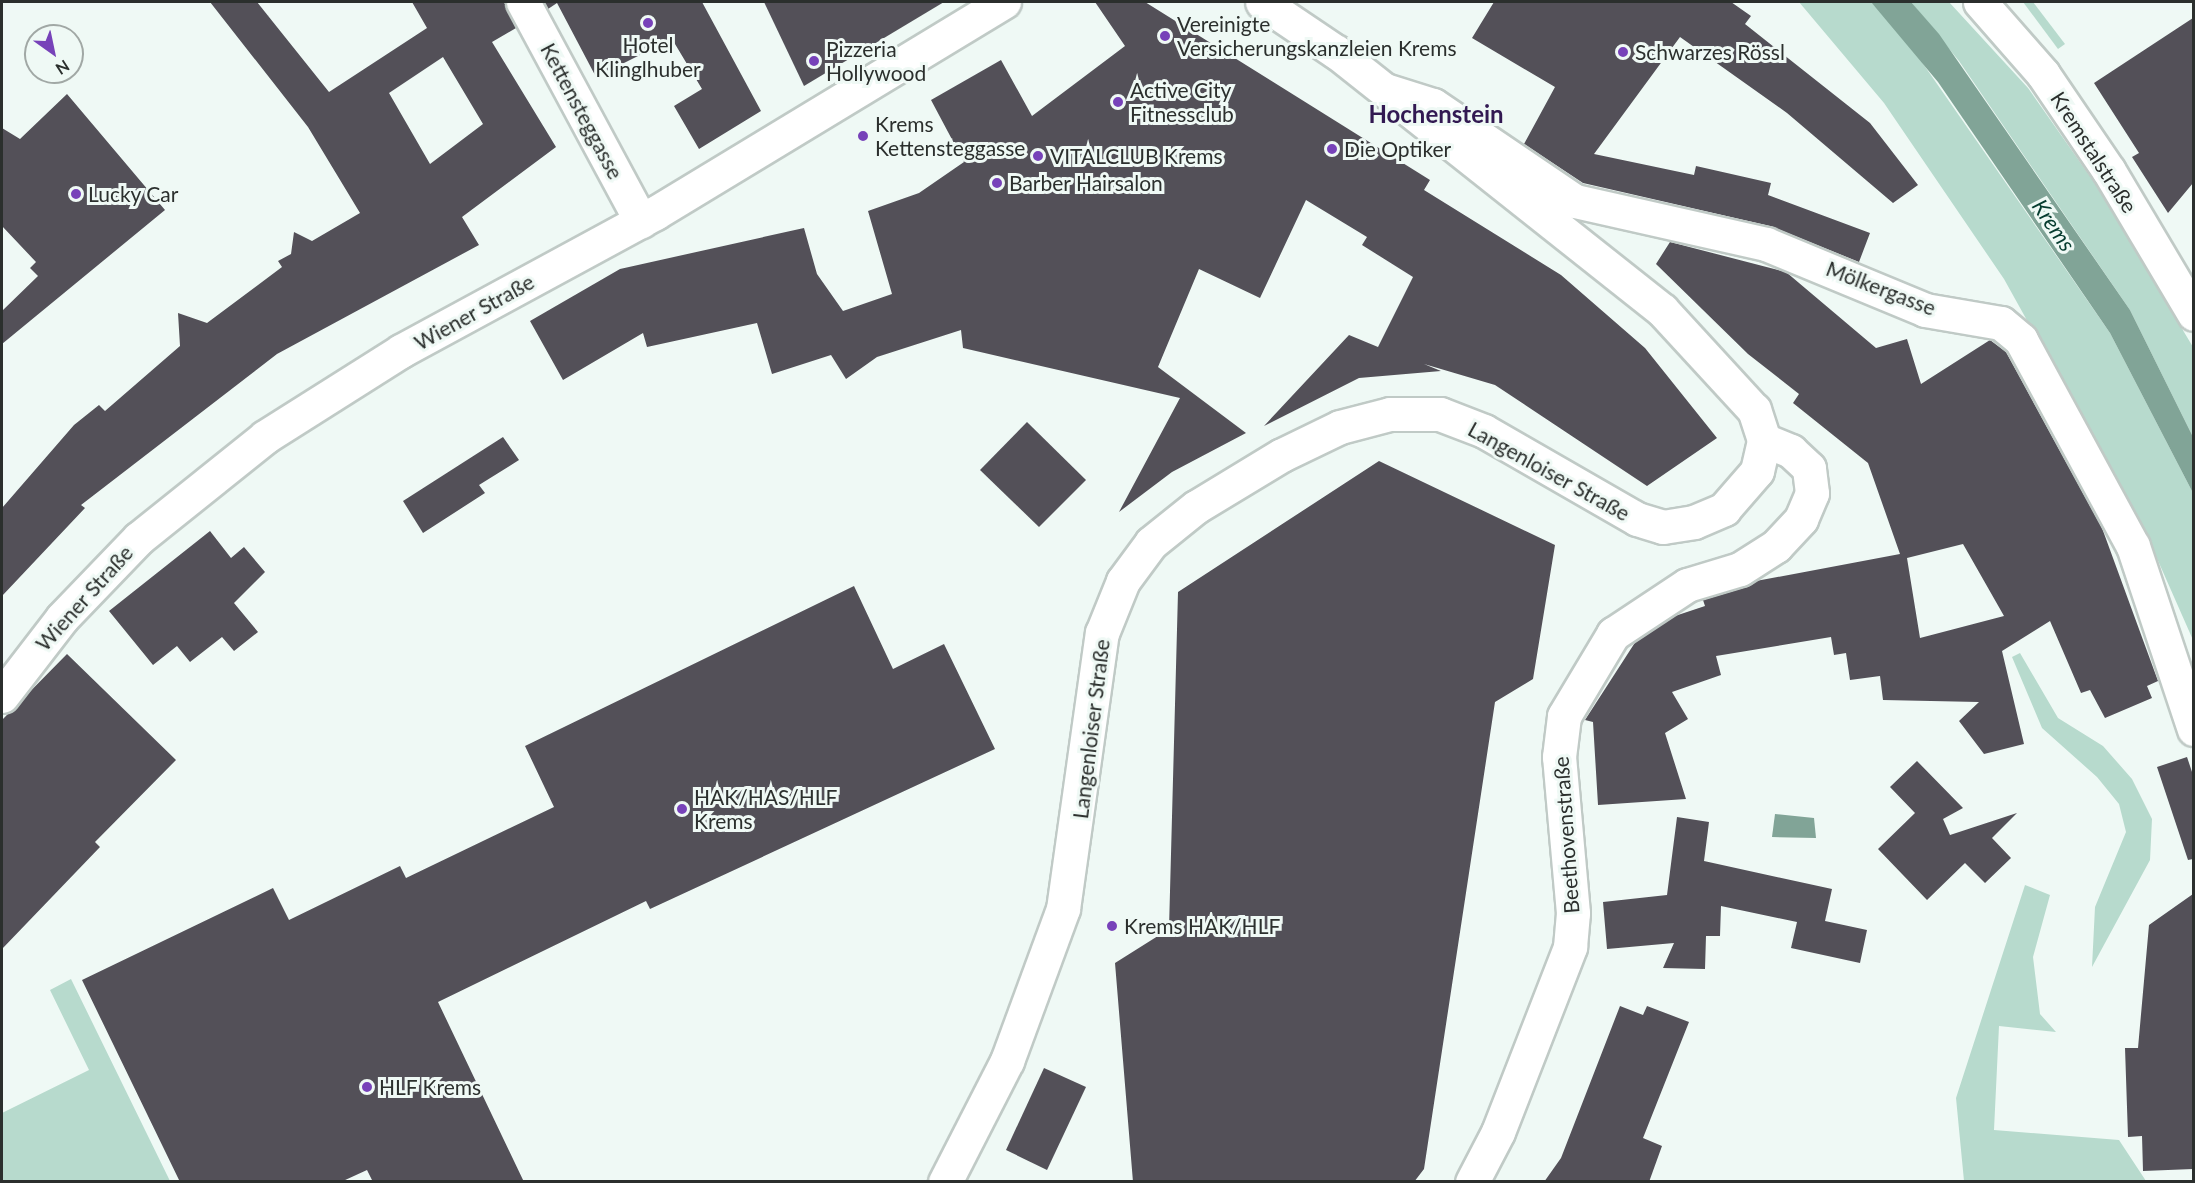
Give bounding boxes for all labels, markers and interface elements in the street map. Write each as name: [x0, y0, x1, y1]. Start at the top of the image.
place label: Vereinigte Versicherungskanzleien Krems: [1177, 11, 1457, 61]
marker: Hotel Klinglhuber: [641, 16, 655, 30]
north arrow: [24, 24, 84, 84]
marker: Vereinigte Versicherungskanzleien Krems: [1158, 29, 1172, 43]
place label: Hotel Klinglhuber: [595, 32, 701, 82]
place label: Pizzeria Hollywood: [826, 36, 926, 86]
street label: Kettensteggasse: [536, 39, 628, 183]
place label: Schwarzes Rössl: [1635, 39, 1785, 65]
marker: Schwarzes Rössl: [1616, 45, 1630, 59]
marker: Pizzeria Hollywood: [807, 54, 821, 68]
text: N: [53, 57, 73, 79]
place label: Active City Fitnessclub: [1130, 77, 1234, 127]
street label: Kremstalstraße: [2045, 87, 2143, 217]
marker: Active City Fitnessclub: [1111, 95, 1125, 109]
district label: Hochenstein: [1368, 100, 1504, 128]
place label: Krems Kettensteggasse: [875, 111, 1025, 161]
marker: Krems Kettensteggasse: [856, 129, 870, 143]
place label: Die Optiker: [1344, 136, 1451, 162]
marker: Die Optiker: [1325, 142, 1339, 156]
place label: VITALCLUB Krems: [1050, 143, 1223, 169]
marker: VITALCLUB Krems: [1031, 149, 1045, 163]
place label: Barber Hairsalon: [1009, 170, 1163, 196]
marker: Barber Hairsalon: [990, 176, 1004, 190]
place label: Lucky Car: [88, 181, 179, 207]
marker: Lucky Car: [69, 187, 83, 201]
water label: Krems: [2027, 194, 2081, 256]
street label: Mölkergasse: [1823, 256, 1939, 320]
street label: Wiener Straße: [410, 269, 538, 355]
street label: Langenloiser Straße: [1464, 416, 1634, 526]
street label: Wiener Straße: [30, 540, 138, 656]
street label: Langenloiser Straße: [1067, 638, 1115, 820]
street label: Beethovenstraße: [1548, 756, 1584, 914]
place label: HAK/HAS/HLF Krems: [694, 784, 837, 834]
marker: HAK/HAS/HLF Krems: [675, 802, 689, 816]
place label: Krems HAK/HLF: [1124, 913, 1280, 939]
marker: Krems HAK/HLF: [1105, 919, 1119, 933]
place label: HLF Krems: [379, 1074, 482, 1100]
marker: HLF Krems: [360, 1080, 374, 1094]

